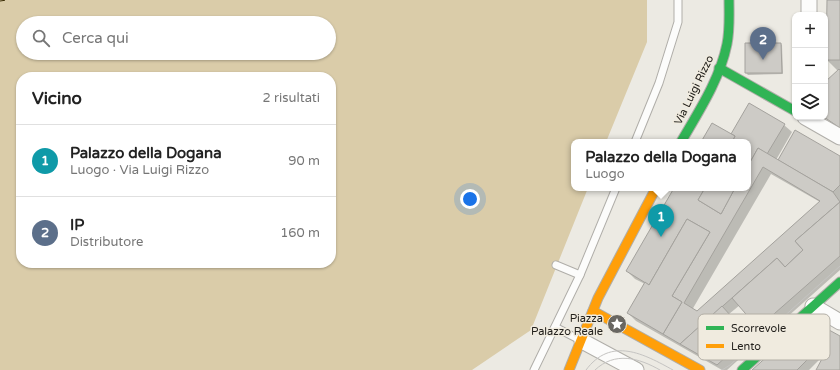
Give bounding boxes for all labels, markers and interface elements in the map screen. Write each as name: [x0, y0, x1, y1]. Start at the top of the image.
map controls: [792, 12, 828, 120]
button: +: [792, 12, 828, 48]
search box: [16, 16, 336, 60]
icon: search: [30, 27, 52, 49]
pin: 2: [750, 27, 776, 60]
text: Cerca qui: [62, 29, 129, 47]
button: −: [792, 48, 828, 84]
street label: Via Luigi Rizzo: [672, 53, 717, 127]
button: layers: [792, 84, 828, 120]
text: Vicino: [32, 88, 82, 109]
text: 2 risultati: [263, 90, 320, 106]
popup: [571, 139, 751, 191]
text: Palazzo della Dogana: [70, 144, 222, 162]
text: Palazzo della Dogana: [585, 148, 737, 166]
text: 1: [41, 153, 49, 169]
text: 90 m: [288, 153, 320, 169]
text: Luogo · Via Luigi Rizzo: [70, 162, 209, 178]
text: Luogo: [585, 166, 625, 182]
your location: [460, 189, 480, 209]
pin: 1: [648, 204, 674, 237]
text: IP: [70, 216, 84, 234]
text: 2: [41, 225, 49, 241]
text: 160 m: [280, 225, 320, 241]
text: Distributore: [70, 234, 143, 250]
place label: Piazza Palazzo Reale: [531, 312, 603, 338]
place icon: Piazza Palazzo Reale: [606, 313, 628, 335]
legend: [698, 314, 830, 360]
text: Scorrevole: [731, 322, 786, 335]
text: Lento: [731, 340, 761, 353]

